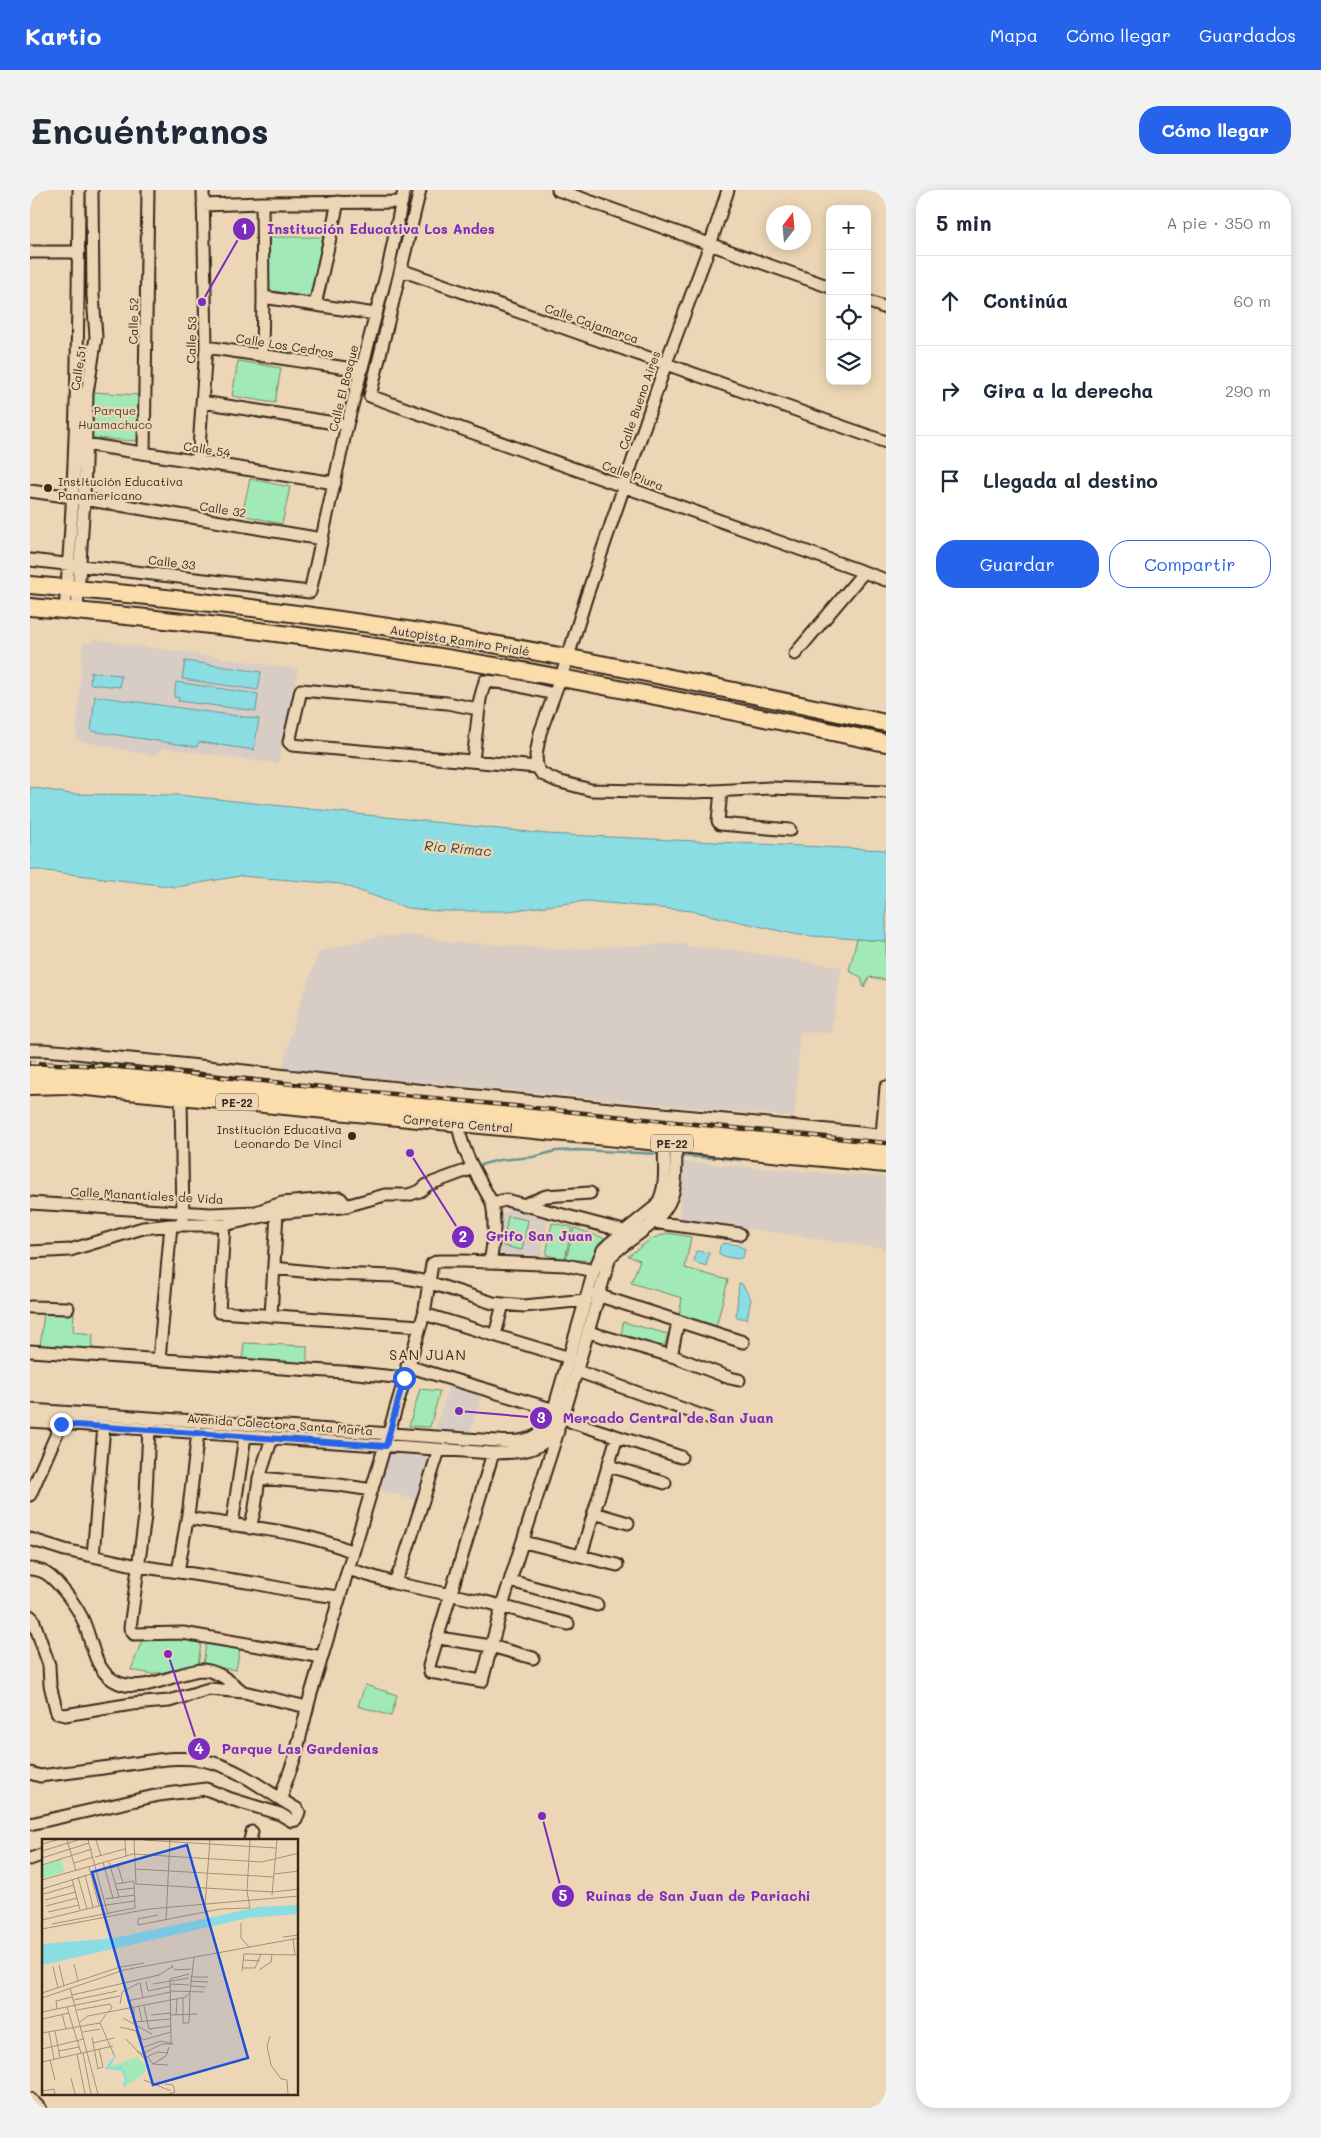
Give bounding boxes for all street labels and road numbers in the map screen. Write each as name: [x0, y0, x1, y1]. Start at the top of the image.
street label: Calle 52: [125, 297, 141, 345]
street label: Calle Cajamarca: [543, 299, 641, 347]
street label: Calle 53: [182, 316, 200, 364]
street label: Calle Los Cedros: [235, 329, 335, 361]
street label: Calle El Bosque: [324, 343, 362, 433]
street label: Calle 51: [67, 344, 89, 392]
street label: Calle Bueno Aires: [615, 348, 663, 452]
street label: Calle 54: [182, 437, 232, 461]
street label: Calle Piura: [600, 456, 666, 494]
street label: Calle 32: [199, 497, 247, 521]
street label: Calle 33: [147, 551, 197, 573]
street label: Autopista Ramiro Prialé: [389, 621, 531, 659]
road number: PE-22: [216, 1094, 258, 1110]
street label: Carretera Central: [403, 1110, 513, 1136]
road number: PE-22: [651, 1134, 693, 1151]
street label: Calle Manantiales de Vida: [70, 1183, 224, 1207]
street label: Avenida Colectora Santa Marta: [186, 1410, 374, 1438]

